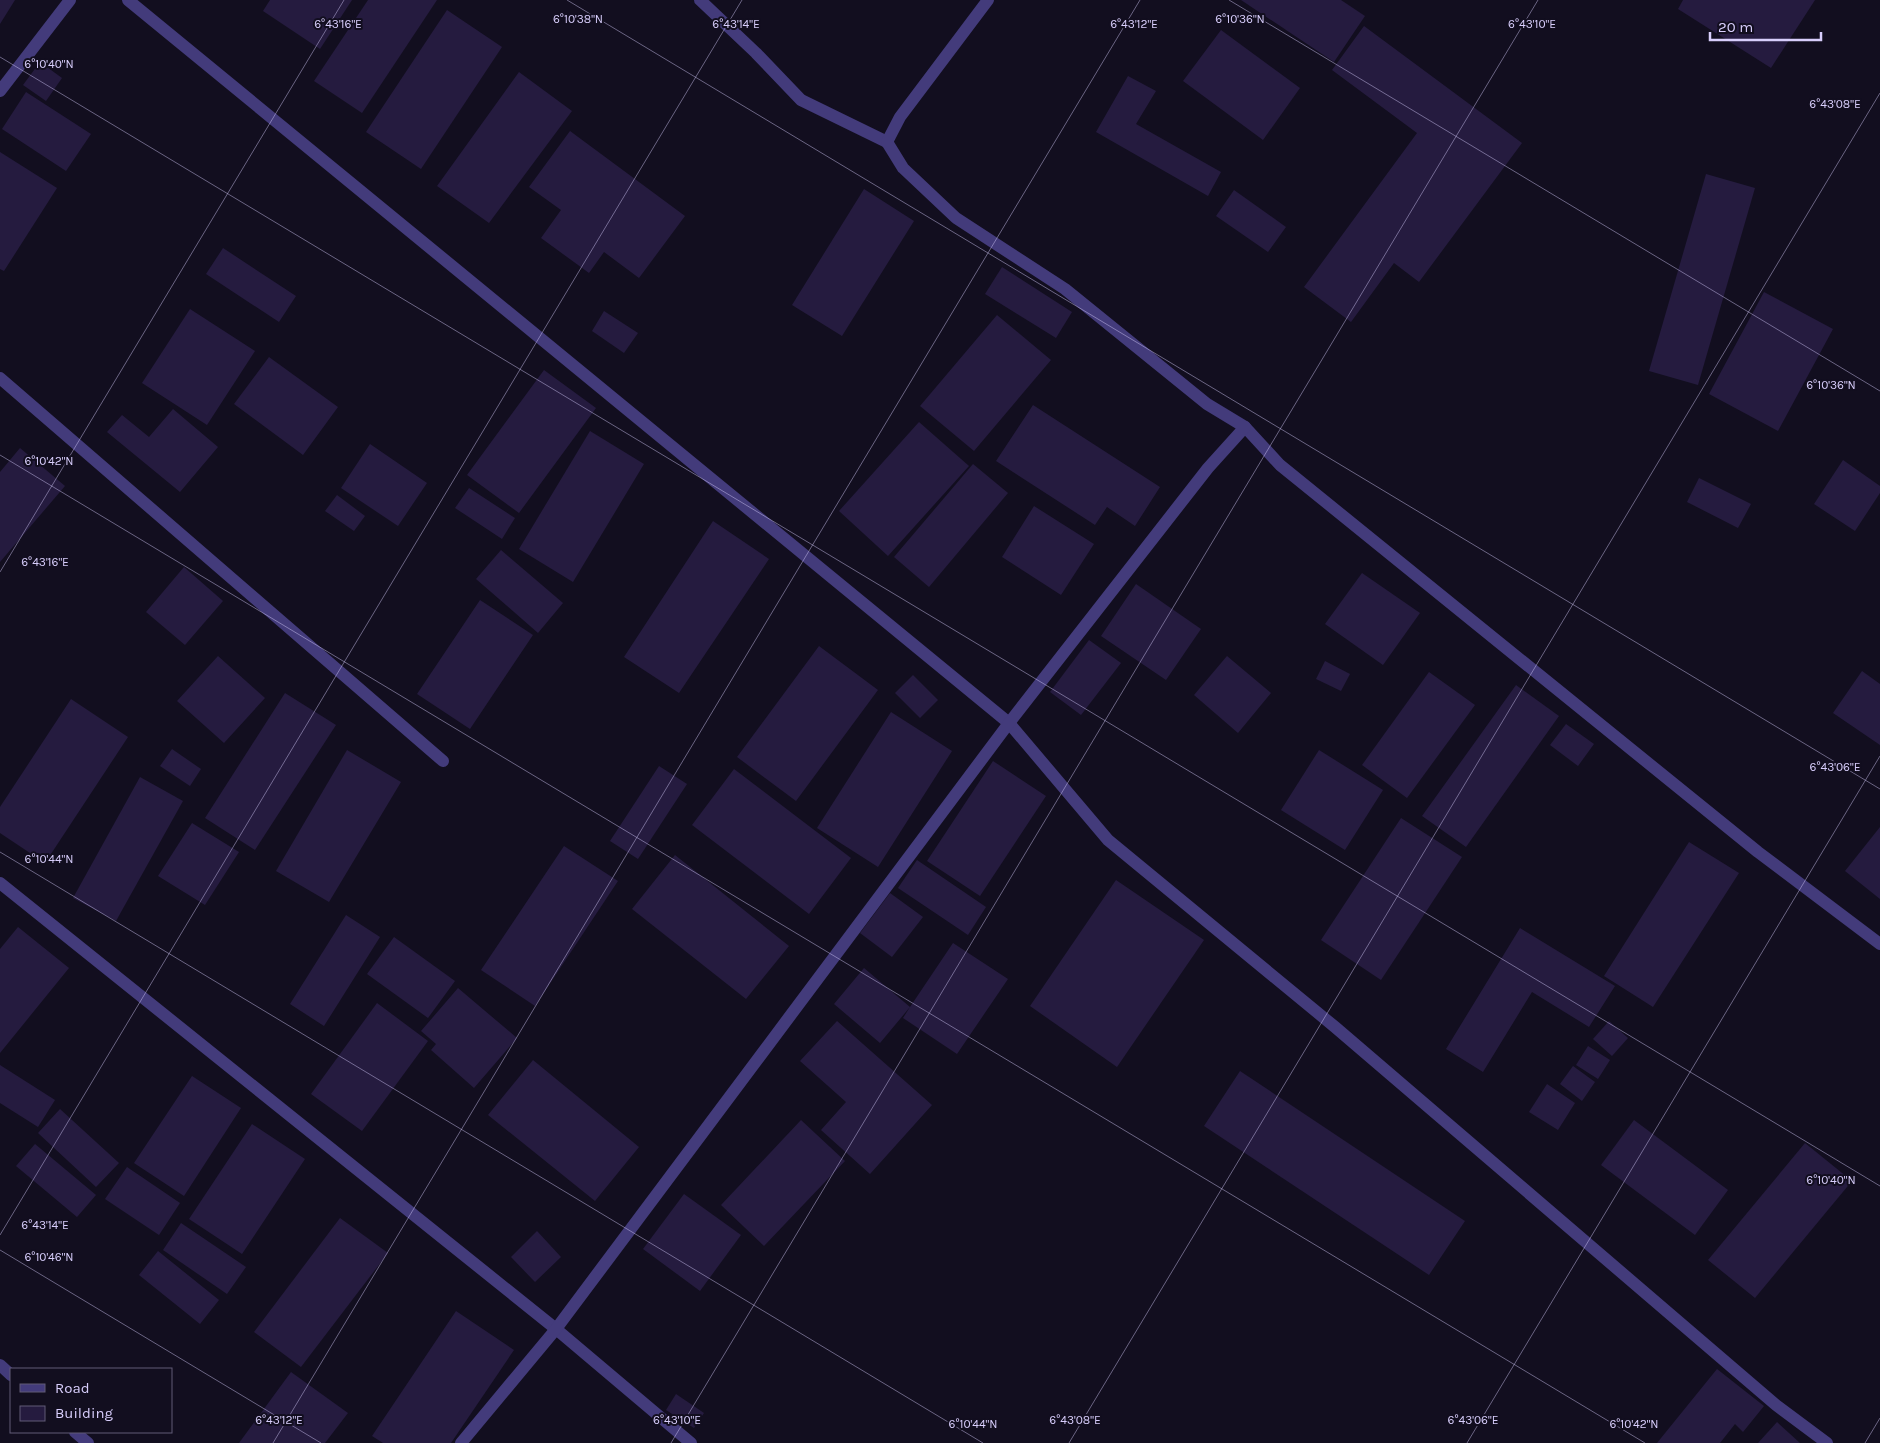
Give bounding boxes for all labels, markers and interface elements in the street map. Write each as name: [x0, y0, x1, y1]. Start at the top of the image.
scale bar: [1710, 10, 1821, 42]
text: 6°10'38"N: [553, 12, 603, 26]
text: 6°10'36"N: [1215, 12, 1265, 26]
text: 6°43'16"E: [314, 17, 362, 31]
text: 6°43'14"E: [712, 17, 760, 31]
text: 6°43'12"E: [1110, 17, 1158, 31]
text: 6°43'10"E: [1508, 17, 1556, 31]
text: 20 m: [1718, 18, 1753, 36]
text: 6°10'40"N: [24, 57, 74, 71]
text: 6°43'08"E: [1809, 97, 1861, 111]
text: 6°10'36"N: [1806, 378, 1856, 392]
text: 6°10'42"N: [24, 454, 74, 468]
text: 6°43'16"E: [21, 555, 69, 569]
text: 6°43'06"E: [1810, 760, 1860, 774]
text: 6°10'44"N: [25, 852, 73, 866]
text: 6°10'40"N: [1806, 1173, 1856, 1187]
text: 6°43'14"E: [21, 1218, 69, 1232]
text: 6°10'46"N: [24, 1250, 74, 1264]
legend: [10, 1368, 172, 1433]
text: Road: [55, 1379, 90, 1397]
text: Building: [55, 1404, 113, 1422]
text: 6°43'12"E: [255, 1413, 303, 1427]
text: 6°43'10"E: [653, 1413, 701, 1427]
text: 6°43'08"E: [1049, 1413, 1101, 1427]
text: 6°43'06"E: [1448, 1413, 1498, 1427]
text: 6°10'44"N: [949, 1417, 997, 1431]
text: 6°10'42"N: [1609, 1417, 1659, 1431]

